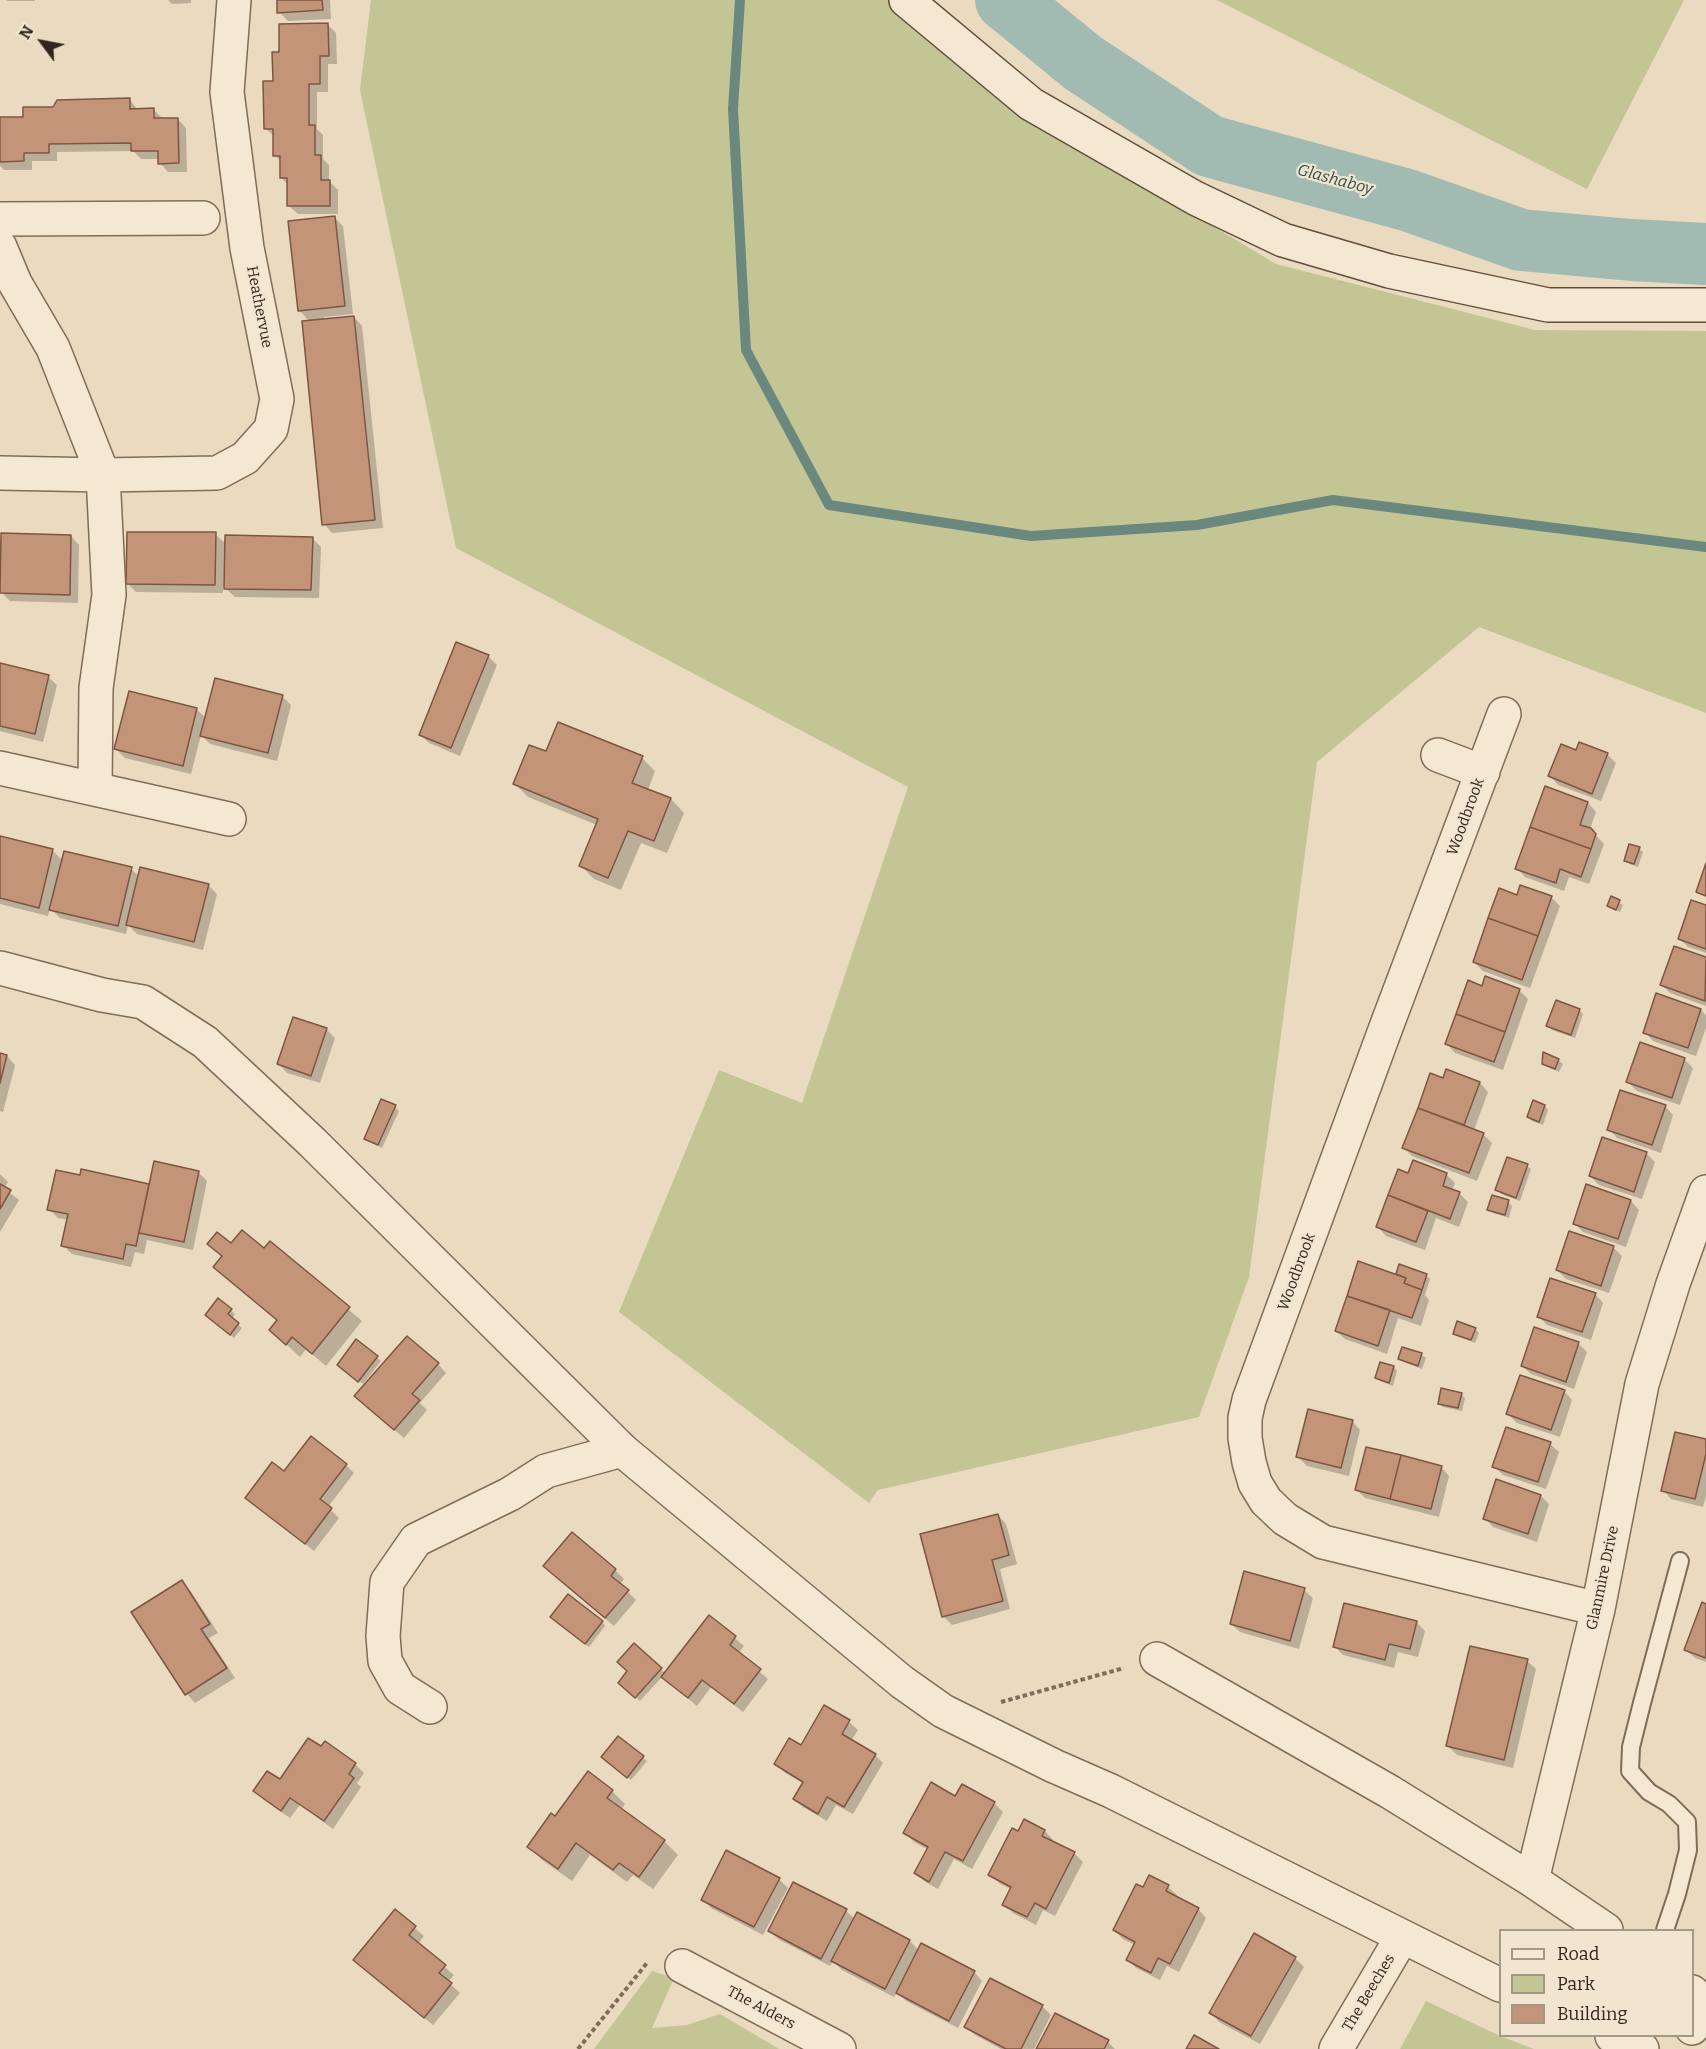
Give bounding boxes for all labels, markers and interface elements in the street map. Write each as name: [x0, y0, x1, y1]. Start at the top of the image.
north arrow: [12, 12, 72, 72]
text: N: [15, 22, 38, 42]
water label: Glashaboy: [1295, 161, 1375, 199]
street label: Heathervue: [242, 264, 276, 350]
street label: Woodbrook: [1444, 776, 1488, 858]
street label: Woodbrook: [1275, 1231, 1319, 1313]
street label: Glanmire Drive: [1583, 1524, 1623, 1632]
legend: [1499, 1929, 1694, 2037]
text: Road: [1557, 1943, 1599, 1965]
street label: The Beeches: [1339, 1951, 1399, 2035]
text: Park: [1557, 1973, 1595, 1995]
street label: The Alders: [724, 1983, 798, 2033]
text: Building: [1557, 2003, 1628, 2025]

